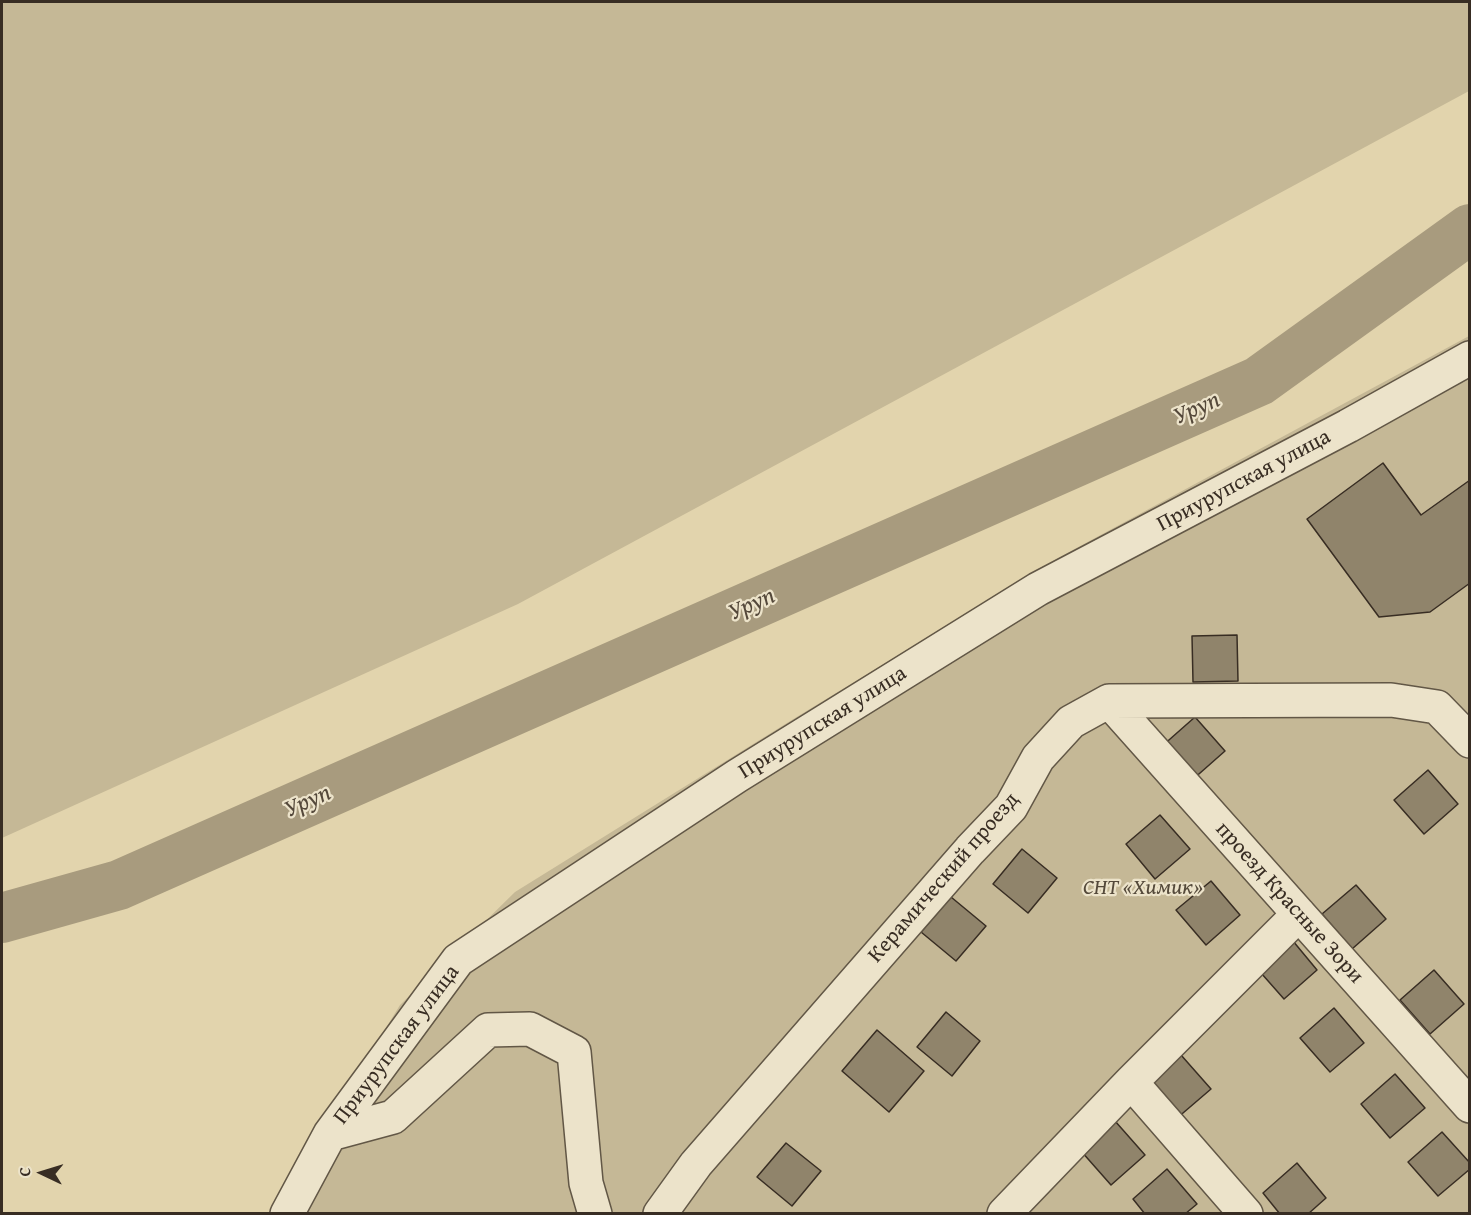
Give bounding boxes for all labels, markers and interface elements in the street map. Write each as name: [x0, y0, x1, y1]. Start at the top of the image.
water label: Уруп: [1169, 386, 1225, 432]
street label: Приурупская улица: [1153, 424, 1335, 538]
water label: Уруп: [724, 582, 780, 628]
street label: Приурупская улица: [734, 661, 912, 785]
water label: Уруп: [280, 779, 336, 825]
street label: Керамический проезд: [863, 788, 1025, 968]
street label: проезд Красные Зори: [1209, 817, 1369, 989]
park label: СНТ «Химик»: [1083, 875, 1203, 901]
street label: Приурупская улица: [328, 960, 466, 1130]
north arrow: [12, 1143, 72, 1203]
text: С: [12, 1166, 36, 1177]

